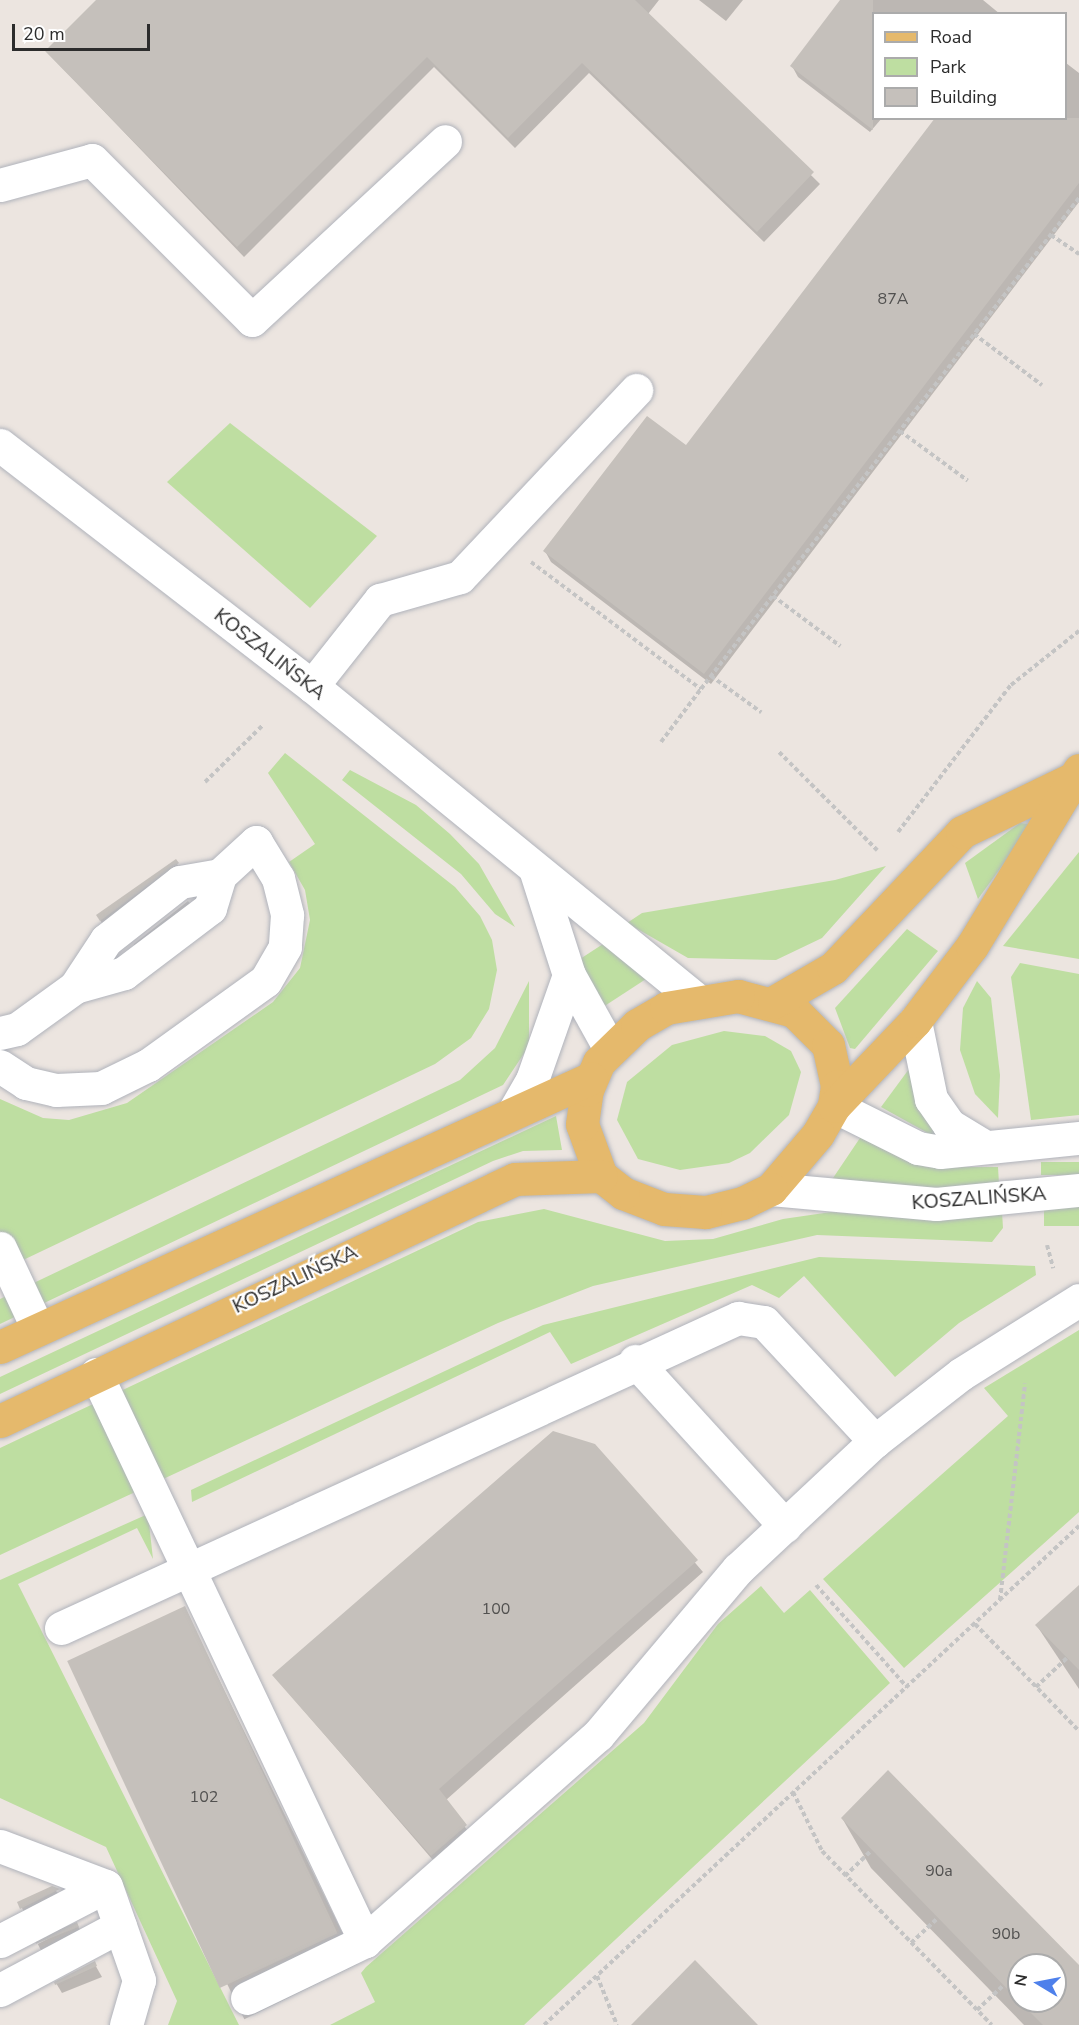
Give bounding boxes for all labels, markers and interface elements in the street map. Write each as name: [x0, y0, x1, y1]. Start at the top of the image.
scale bar: [15, 12, 153, 50]
legend: [872, 12, 1067, 120]
text: 20 m: [23, 22, 65, 46]
text: Road: [930, 25, 972, 49]
text: Park: [930, 55, 966, 79]
text: Building: [930, 85, 997, 109]
house number: 87A: [878, 289, 908, 309]
street label: KOSZALIŃSKA: [209, 603, 331, 705]
street label: KOSZALIŃSKA: [911, 1181, 1047, 1215]
street label: KOSZALIŃSKA: [229, 1240, 361, 1318]
house number: 100: [482, 1599, 510, 1619]
house number: 102: [190, 1787, 218, 1807]
house number: 90a: [925, 1861, 953, 1881]
house number: 90b: [992, 1924, 1020, 1944]
north arrow: [1007, 1953, 1067, 2013]
text: N: [1009, 1972, 1033, 1988]

